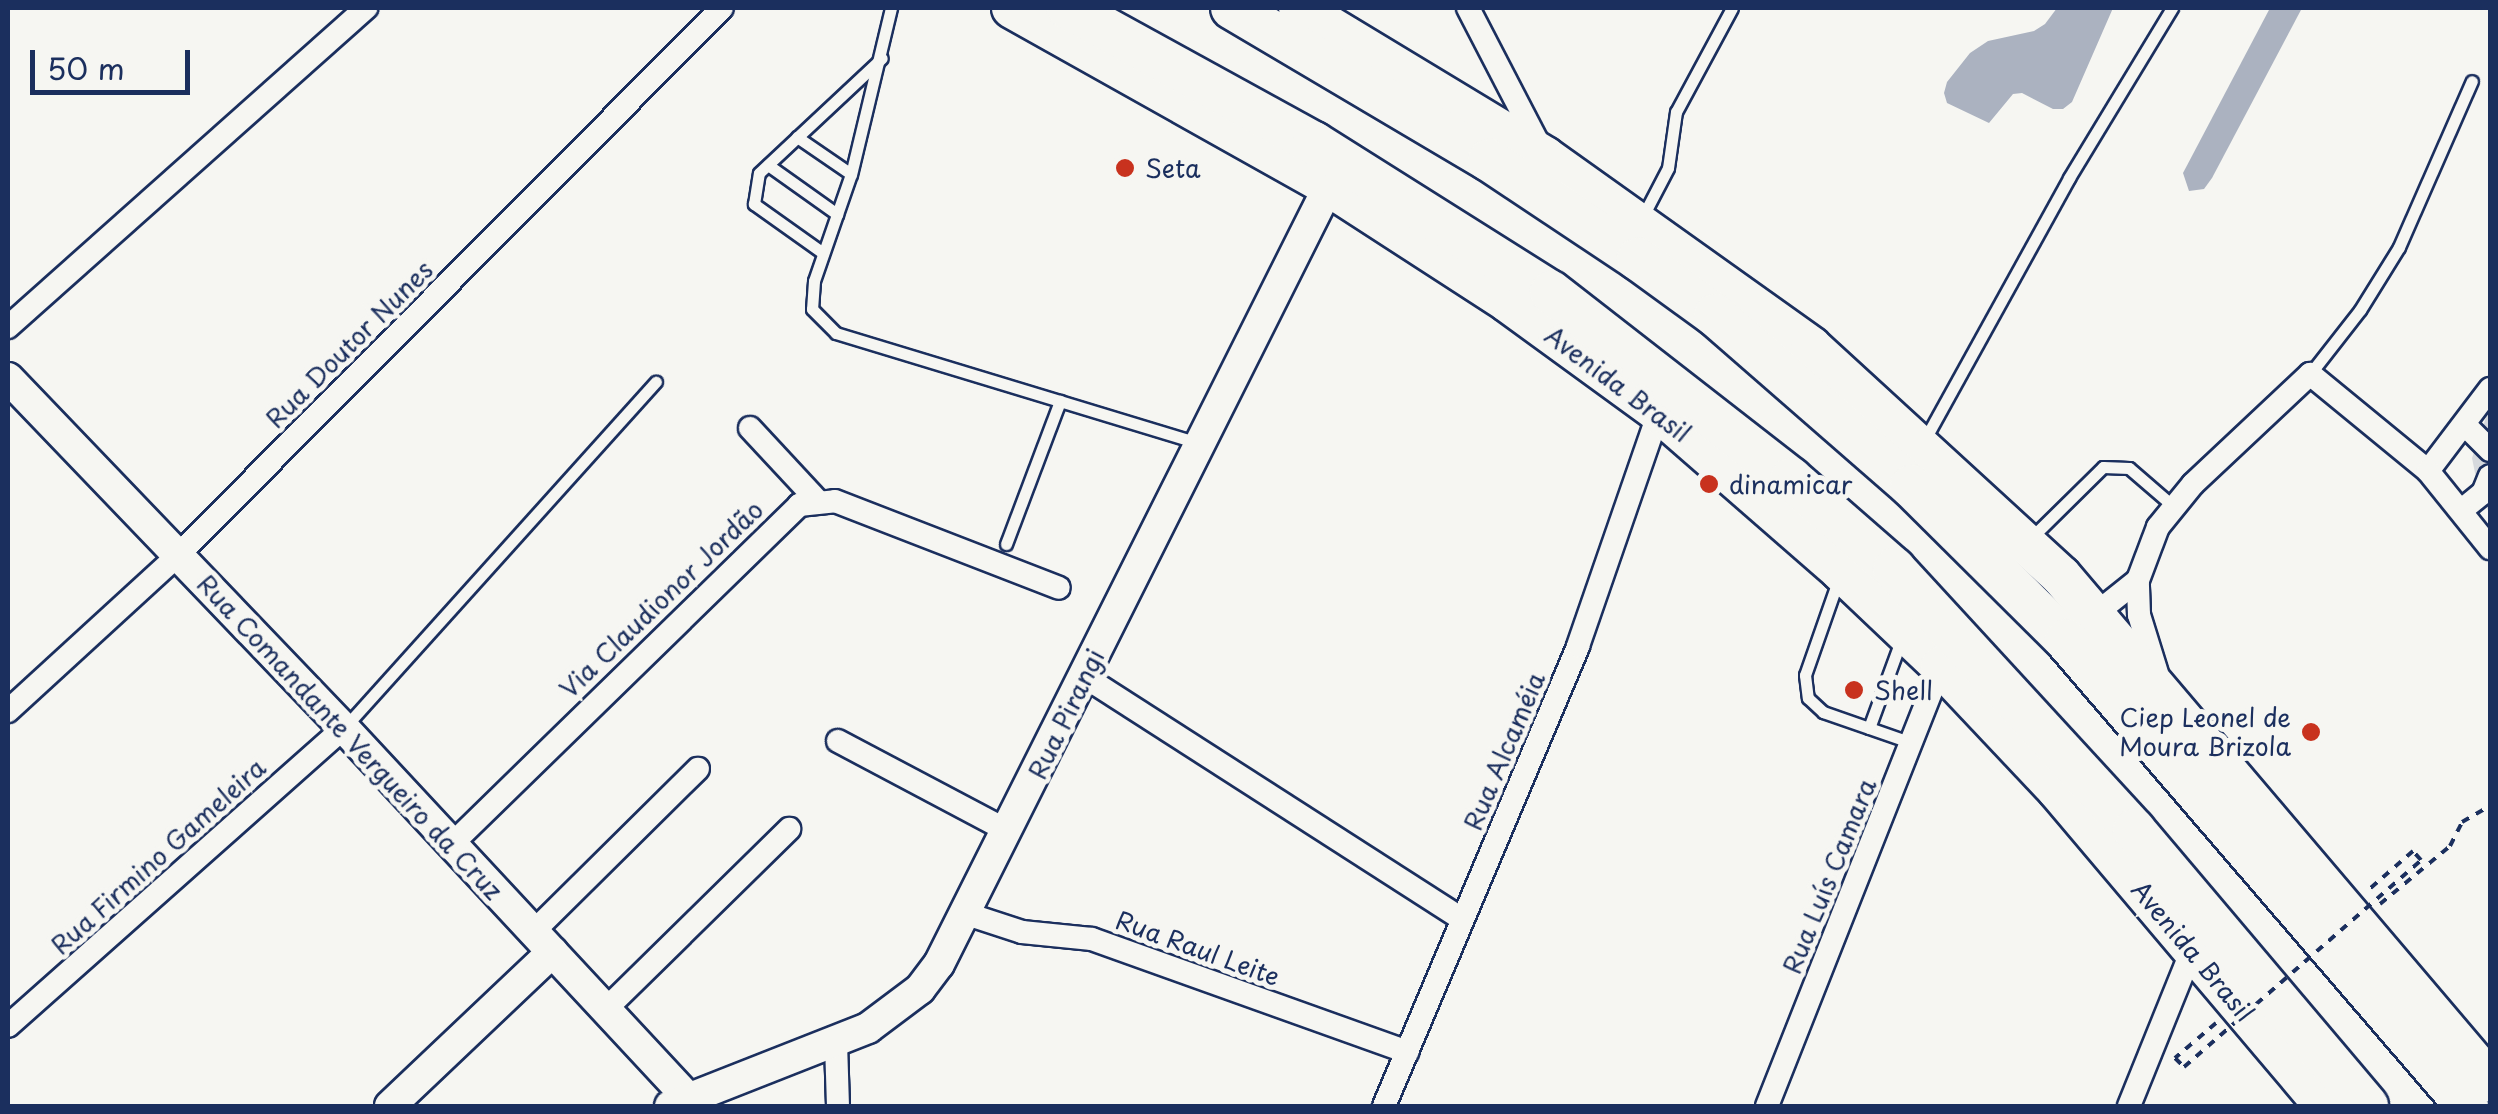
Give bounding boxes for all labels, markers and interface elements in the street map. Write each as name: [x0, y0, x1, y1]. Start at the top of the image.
scale bar: [35, 30, 195, 92]
text: 50 m: [47, 45, 125, 90]
place label: Seta: [1145, 153, 1201, 183]
marker: Seta: [1114, 157, 1136, 179]
street label: Rua Doutor Nunes: [259, 254, 439, 434]
street label: Avenida Brasil: [1540, 320, 1696, 448]
place label: dinamicar: [1729, 469, 1852, 499]
marker: dinamicar: [1698, 473, 1720, 495]
street label: Via Claudionor Jordão: [554, 495, 768, 703]
street label: Rua Comandante Vergueiro da Cruz: [192, 569, 508, 905]
street label: Rua Pirangi: [1022, 644, 1110, 784]
street label: Rua Alcaméia: [1457, 667, 1551, 835]
place label: Shell: [1874, 675, 1933, 705]
marker: Shell: [1843, 679, 1865, 701]
place label: Ciep Leonel de Moura Brizola: [2117, 703, 2291, 762]
marker: Ciep Leonel de Moura Brizola: [2300, 721, 2322, 743]
street label: Rua Firmino Gameleira: [44, 752, 272, 960]
street label: Rua Luís Camara: [1776, 774, 1882, 978]
street label: Avenida Brasil: [2126, 875, 2260, 1027]
street label: Rua Raul Leite: [1110, 904, 1286, 992]

